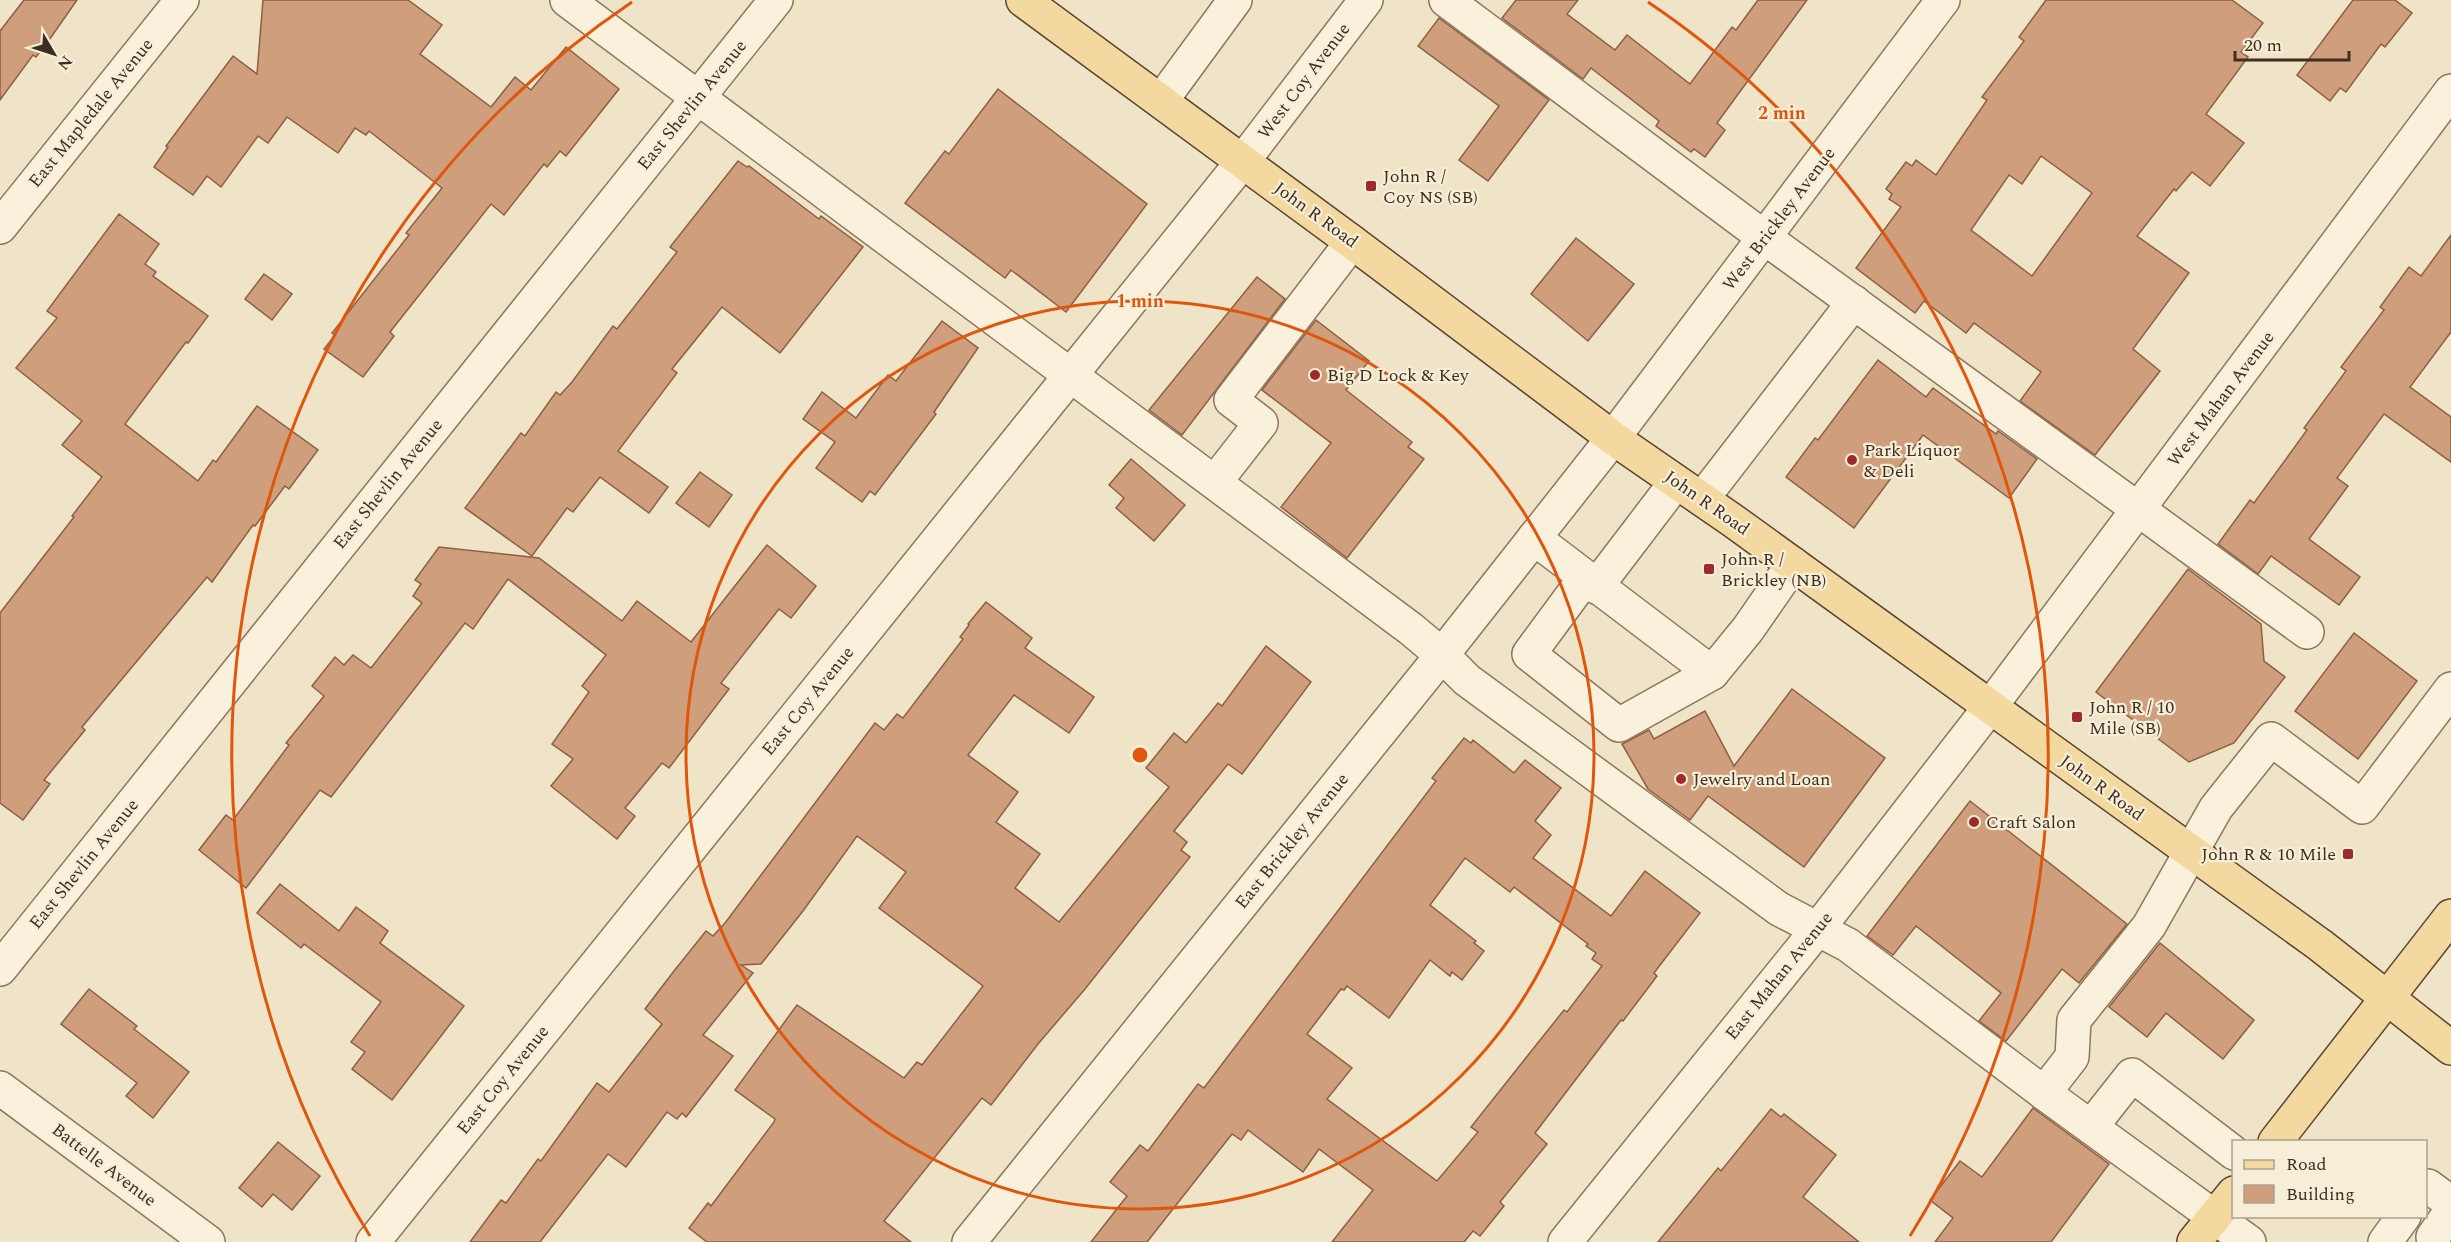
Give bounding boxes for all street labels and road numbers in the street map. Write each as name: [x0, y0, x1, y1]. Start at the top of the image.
street label: West Coy Avenue: [1251, 17, 1357, 145]
street label: East Mapledale Avenue: [22, 32, 160, 194]
street label: East Shevlin Avenue: [631, 34, 753, 176]
street label: West Brickley Avenue: [1716, 141, 1842, 297]
street label: John R Road: [1268, 175, 1364, 255]
street label: West Mahan Avenue: [2161, 325, 2281, 473]
street label: East Shevlin Avenue: [327, 413, 449, 555]
street label: John R Road: [1659, 464, 1755, 542]
street label: East Coy Avenue: [755, 640, 861, 762]
street label: John R Road: [2054, 748, 2150, 828]
street label: East Brickley Avenue: [1228, 767, 1356, 915]
street label: East Shevlin Avenue: [23, 793, 145, 935]
street label: East Mahan Avenue: [1719, 906, 1839, 1046]
street label: East Coy Avenue: [450, 1019, 556, 1141]
street label: Battelle Avenue: [46, 1117, 162, 1213]

